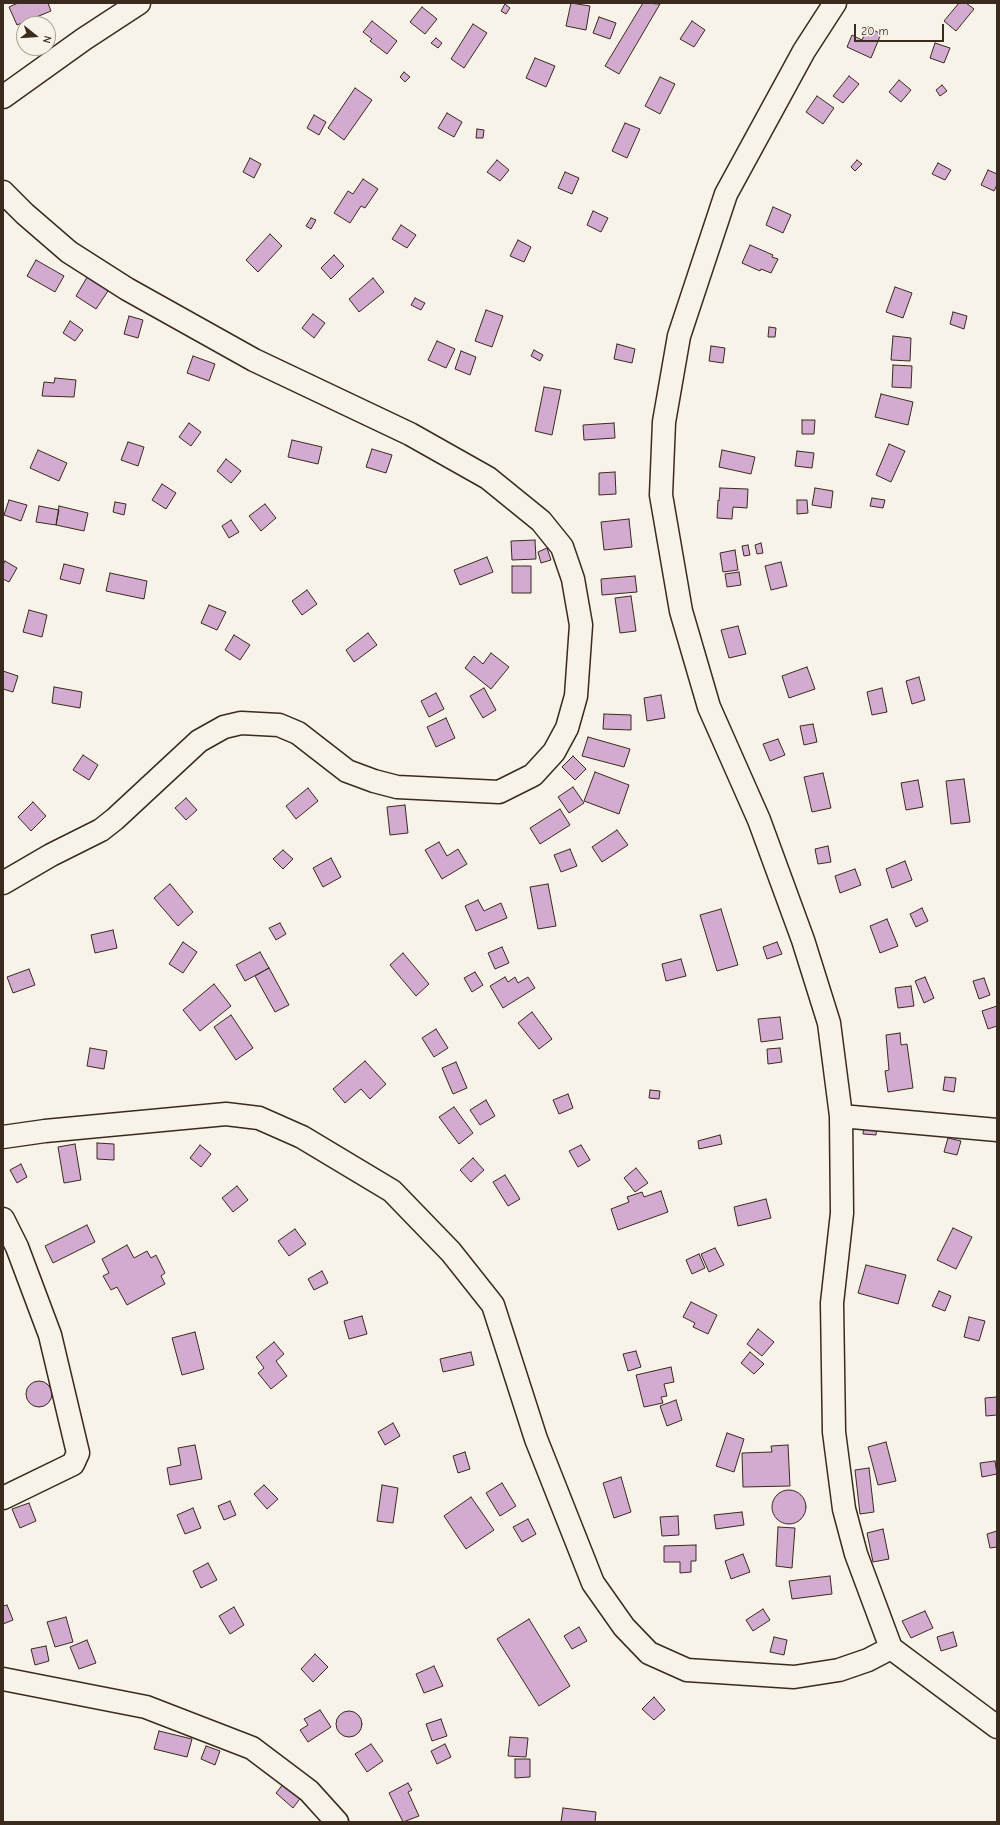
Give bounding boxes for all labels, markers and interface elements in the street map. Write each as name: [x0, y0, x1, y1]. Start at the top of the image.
north arrow: [16, 16, 56, 56]
scale bar: [856, 16, 946, 42]
text: 20 m: [861, 24, 889, 38]
text: N: [40, 34, 54, 45]

